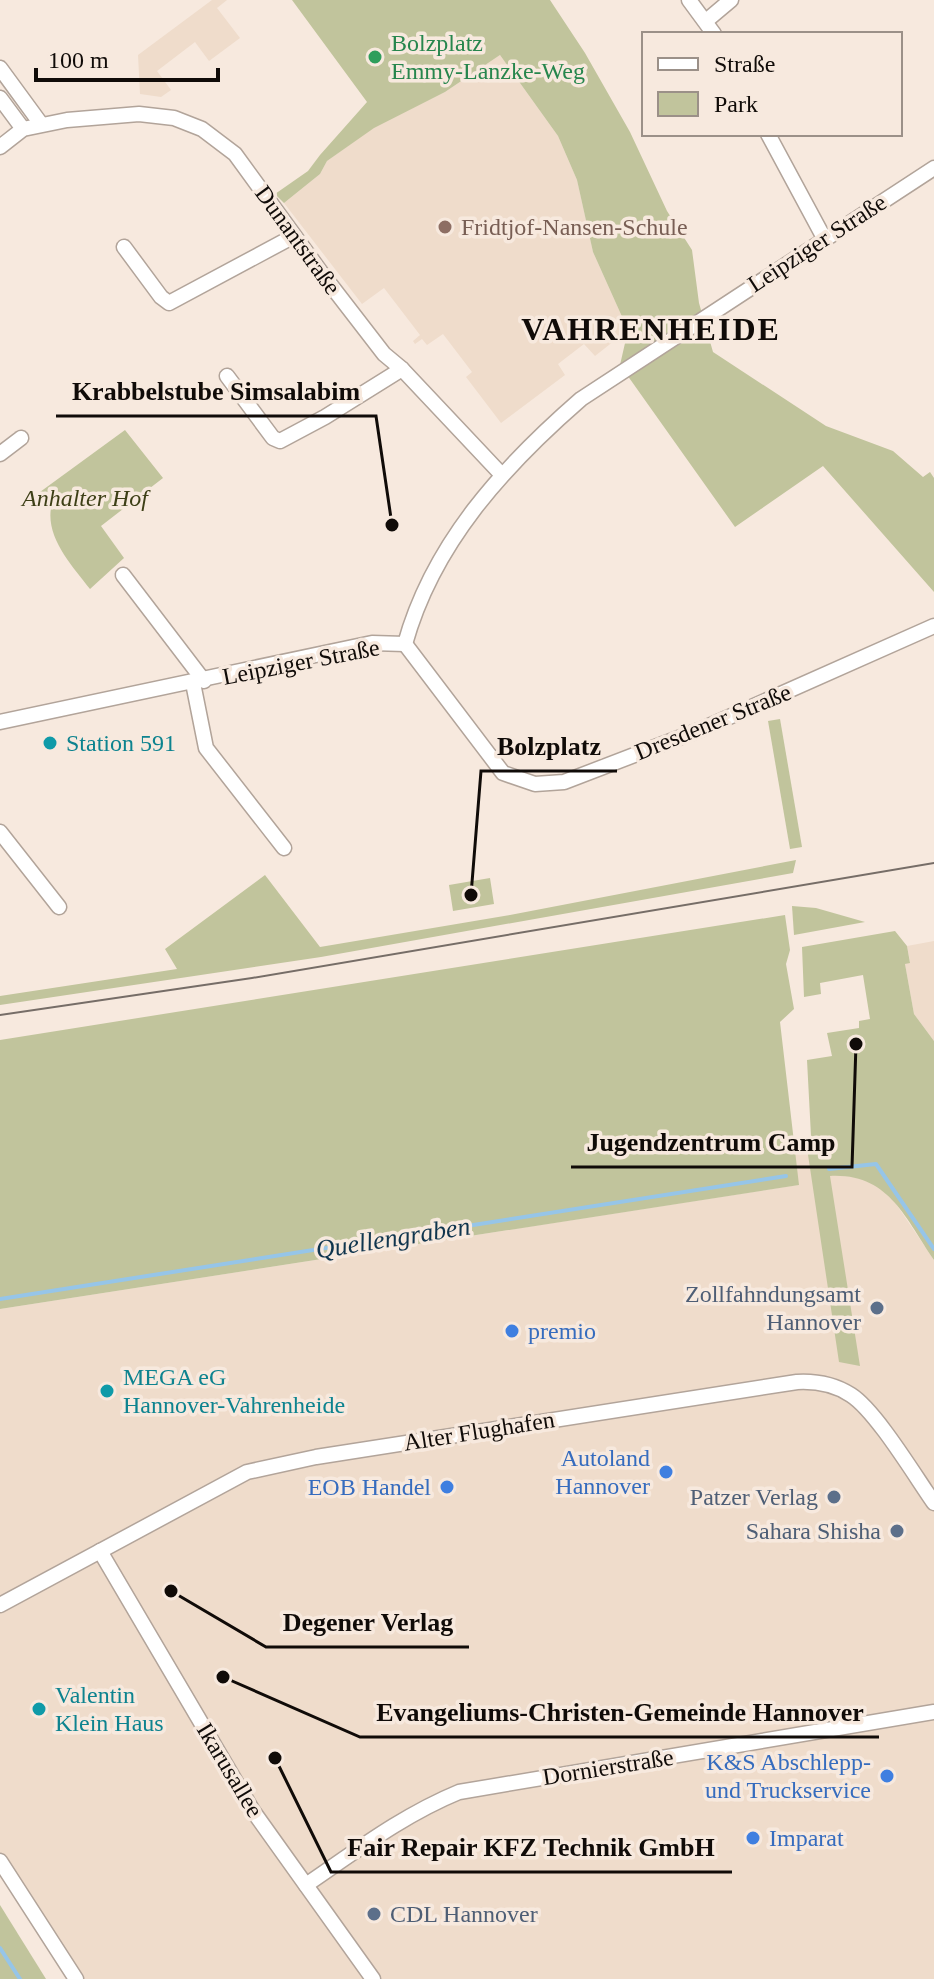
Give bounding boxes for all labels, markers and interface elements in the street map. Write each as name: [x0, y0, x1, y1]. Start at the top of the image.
place label: Bolzplatz Emmy-Lanzke-Weg: [391, 30, 585, 84]
scale bar: [36, 32, 218, 82]
legend: [642, 32, 902, 136]
text: 100 m: [48, 47, 109, 73]
marker: Bolzplatz Emmy-Lanzke-Weg: [366, 48, 384, 66]
text: Straße: [714, 51, 775, 77]
text: Park: [714, 91, 758, 117]
street label: Dunantstraße: [250, 181, 346, 299]
street label: Leipziger Straße: [743, 189, 891, 297]
place label: Fridtjof-Nansen-Schule: [461, 214, 688, 240]
marker: Fridtjof-Nansen-Schule: [436, 218, 454, 236]
district label: VAHRENHEIDE: [521, 311, 781, 347]
callout: Krabbelstube Simsalabim: [56, 366, 376, 416]
text: Krabbelstube Simsalabim: [72, 377, 360, 406]
park label: Anhalter Hof: [20, 485, 151, 511]
street label: Leipziger Straße: [220, 634, 382, 690]
street label: Dresdener Straße: [631, 679, 795, 765]
callout: Bolzplatz: [481, 721, 617, 771]
place label: Station 591: [66, 730, 176, 756]
text: Bolzplatz: [497, 732, 601, 761]
marker: Station 591: [41, 734, 59, 752]
callout: Jugendzentrum Camp: [571, 1117, 852, 1167]
text: Jugendzentrum Camp: [586, 1128, 836, 1157]
water label: Quellengraben: [314, 1211, 472, 1265]
place label: Zollfahndungsamt Hannover: [685, 1281, 861, 1335]
marker: Zollfahndungsamt Hannover: [868, 1299, 886, 1317]
place label: premio: [528, 1318, 596, 1344]
marker: premio: [503, 1322, 521, 1340]
place label: MEGA eG Hannover-Vahrenheide: [123, 1364, 345, 1418]
marker: MEGA eG Hannover-Vahrenheide: [98, 1382, 116, 1400]
street label: Alter Flughafen: [402, 1406, 556, 1456]
place label: Autoland Hannover: [555, 1445, 650, 1499]
marker: Autoland Hannover: [657, 1463, 675, 1481]
place label: EOB Handel: [308, 1474, 431, 1500]
marker: EOB Handel: [438, 1478, 456, 1496]
place label: Patzer Verlag: [690, 1484, 818, 1510]
marker: Patzer Verlag: [825, 1488, 843, 1506]
place label: Sahara Shisha: [746, 1518, 881, 1544]
marker: Sahara Shisha: [888, 1522, 906, 1540]
callout: Degener Verlag: [266, 1597, 469, 1647]
text: Degener Verlag: [283, 1608, 453, 1637]
place label: Valentin Klein Haus: [55, 1682, 164, 1736]
callout: Evangeliums-Christen-Gemeinde Hannover: [360, 1687, 879, 1737]
text: Evangeliums-Christen-Gemeinde Hannover: [376, 1698, 864, 1727]
marker: Valentin Klein Haus: [30, 1700, 48, 1718]
street label: Ikarusallee: [192, 1718, 268, 1822]
street label: Dornierstraße: [541, 1744, 675, 1790]
place label: K&S Abschlepp- und Truckservice: [705, 1749, 871, 1803]
marker: K&S Abschlepp- und Truckservice: [878, 1767, 896, 1785]
callout: Fair Repair KFZ Technik GmbH: [331, 1822, 732, 1872]
place label: Imparat: [769, 1825, 844, 1851]
marker: Imparat: [744, 1829, 762, 1847]
text: Fair Repair KFZ Technik GmbH: [347, 1833, 715, 1862]
place label: CDL Hannover: [390, 1901, 538, 1927]
marker: CDL Hannover: [365, 1905, 383, 1923]

